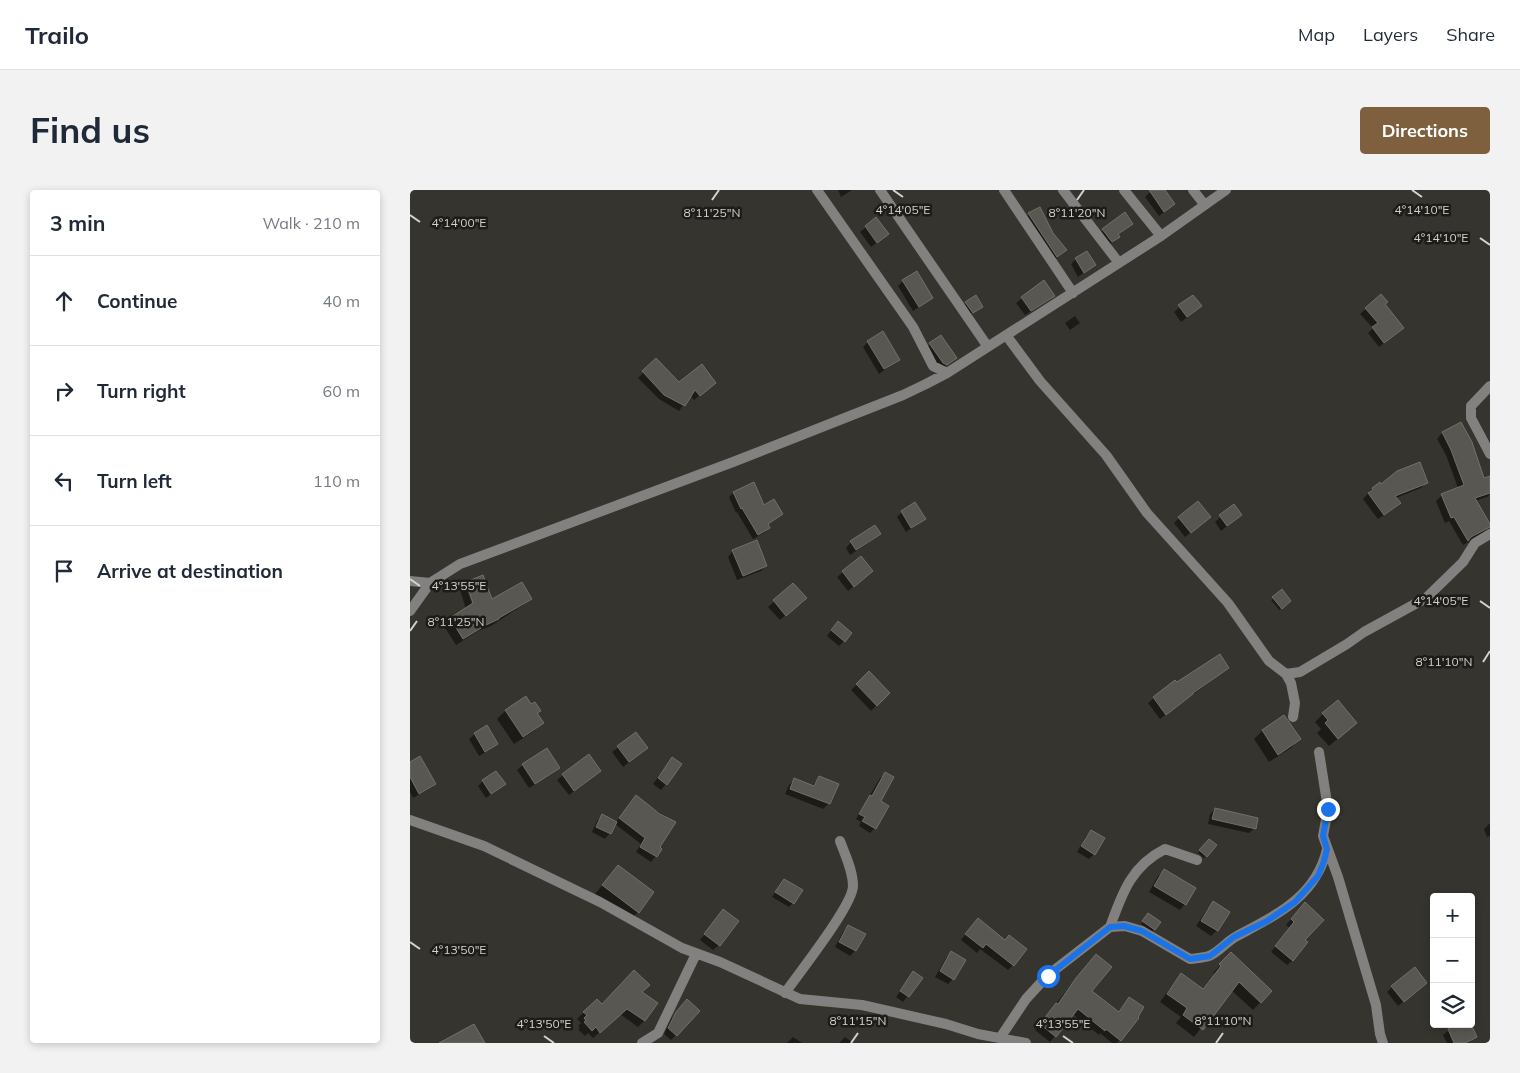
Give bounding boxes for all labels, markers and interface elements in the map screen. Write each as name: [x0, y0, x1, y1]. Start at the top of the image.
text: Trailo: [25, 20, 89, 50]
text: Map: [1298, 23, 1335, 46]
text: Layers: [1363, 23, 1418, 46]
text: Share: [1446, 23, 1495, 46]
button: Directions: [1360, 107, 1490, 154]
text: Find us: [30, 108, 150, 152]
text: 4°14'05"E: [876, 202, 930, 217]
text: 4°14'10"E: [1395, 202, 1449, 217]
text: 8°11'25"N: [684, 205, 740, 220]
text: 8°11'20"N: [1049, 205, 1105, 220]
text: 3 min: [50, 210, 105, 236]
text: Walk · 210 m: [262, 213, 360, 233]
text: 4°14'00"E: [432, 215, 486, 230]
text: 4°14'10"E: [1414, 230, 1468, 245]
icon: ahead: [50, 287, 78, 315]
text: Continue: [97, 289, 177, 313]
text: 40 m: [323, 291, 360, 311]
icon: right: [50, 377, 78, 405]
text: Turn right: [97, 379, 186, 403]
text: 60 m: [323, 381, 360, 401]
icon: left: [50, 467, 78, 495]
text: Turn left: [97, 469, 172, 493]
text: 110 m: [313, 471, 360, 491]
icon: arrive: [50, 557, 78, 585]
text: Arrive at destination: [97, 559, 283, 583]
text: 4°13'55"E: [432, 578, 486, 593]
text: 4°14'05"E: [1414, 593, 1468, 608]
text: 8°11'25"N: [428, 614, 484, 629]
text: 8°11'10"N: [1416, 654, 1472, 669]
route end: [1317, 798, 1340, 821]
map controls: [1430, 893, 1475, 1028]
button: +: [1430, 893, 1475, 938]
button: −: [1430, 938, 1475, 983]
text: 4°13'50"E: [432, 942, 486, 957]
route start: [1037, 965, 1060, 988]
button: layers: [1430, 983, 1475, 1028]
text: 8°11'15"N: [830, 1013, 886, 1028]
text: 8°11'10"N: [1195, 1013, 1251, 1028]
text: 4°13'50"E: [517, 1016, 571, 1031]
text: 4°13'55"E: [1036, 1016, 1090, 1031]

